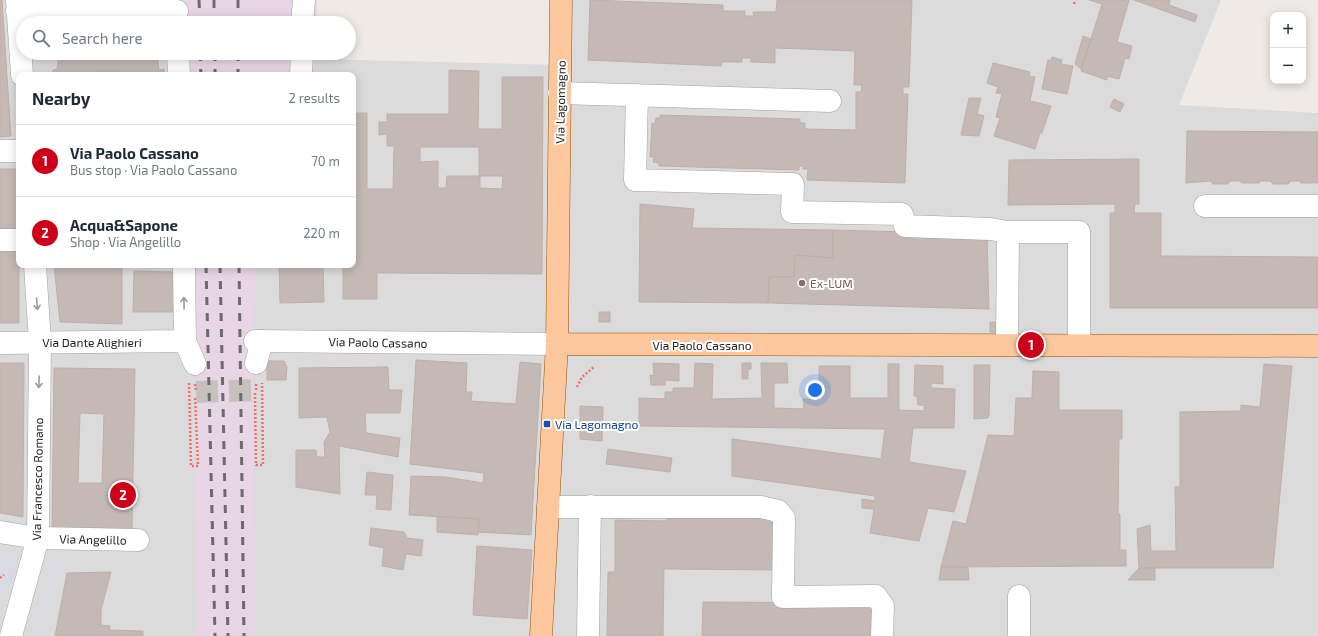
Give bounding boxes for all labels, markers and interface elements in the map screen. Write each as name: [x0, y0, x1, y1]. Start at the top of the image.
map controls: [1270, 12, 1306, 84]
button: +: [1270, 12, 1306, 48]
search box: [16, 16, 356, 60]
icon: search: [30, 27, 52, 49]
text: Search here: [62, 29, 143, 47]
button: −: [1270, 48, 1306, 84]
street label: Via Lagomagno: [552, 60, 568, 144]
text: Nearby: [32, 88, 90, 108]
text: 2 results: [288, 90, 340, 106]
text: Via Paolo Cassano: [70, 144, 199, 162]
text: 1: [42, 153, 48, 169]
text: 70 m: [311, 153, 340, 169]
text: Bus stop · Via Paolo Cassano: [70, 162, 237, 178]
text: Acqua&Sapone: [70, 216, 178, 234]
text: 2: [41, 225, 49, 241]
text: 220 m: [303, 225, 340, 241]
text: Shop · Via Angelillo: [70, 234, 181, 250]
place label: Ex-LUM: [810, 276, 853, 290]
marker: Ex-LUM: [797, 278, 807, 288]
one-way arrow: [34, 297, 41, 310]
one-way arrow: [180, 297, 188, 310]
pin: 1: [1018, 330, 1044, 360]
street label: Via Paolo Cassano: [328, 334, 428, 350]
street label: Via Dante Alighieri: [42, 335, 142, 349]
street label: Via Paolo Cassano: [652, 338, 752, 352]
one-way arrow: [36, 375, 43, 388]
your location: [805, 380, 825, 400]
street label: Via Francesco Romano: [29, 417, 45, 541]
place label: Via Lagomagno: [555, 417, 639, 431]
marker: Via Lagomagno: [542, 419, 552, 429]
pin: 2: [110, 480, 136, 510]
street label: Via Angelillo: [59, 531, 127, 547]

